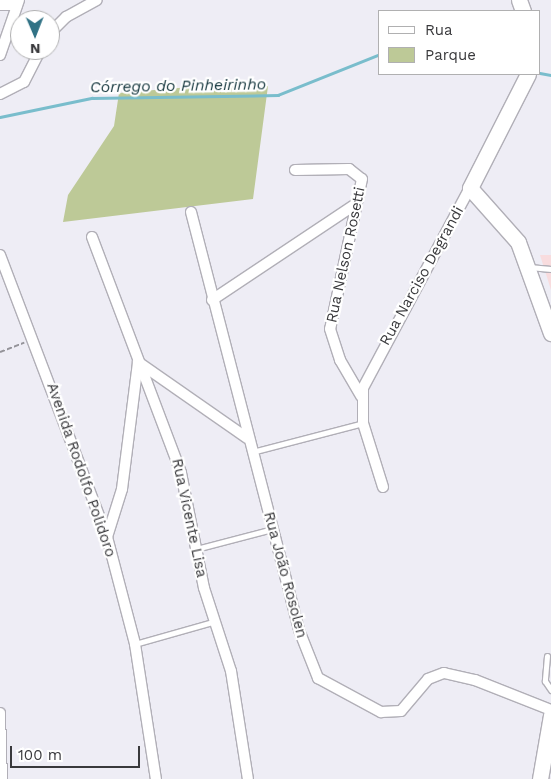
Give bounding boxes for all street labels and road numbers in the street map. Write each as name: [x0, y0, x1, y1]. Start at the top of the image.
street label: Rua Nelson Rosetti: [323, 185, 369, 325]
street label: Rua Narciso Degrandi: [376, 203, 468, 349]
street label: Avenida Rodolfo Polidoro: [43, 380, 119, 560]
street label: Rua Vicente Lisa: [168, 456, 210, 580]
street label: Rua João Rosolen: [259, 509, 311, 641]

